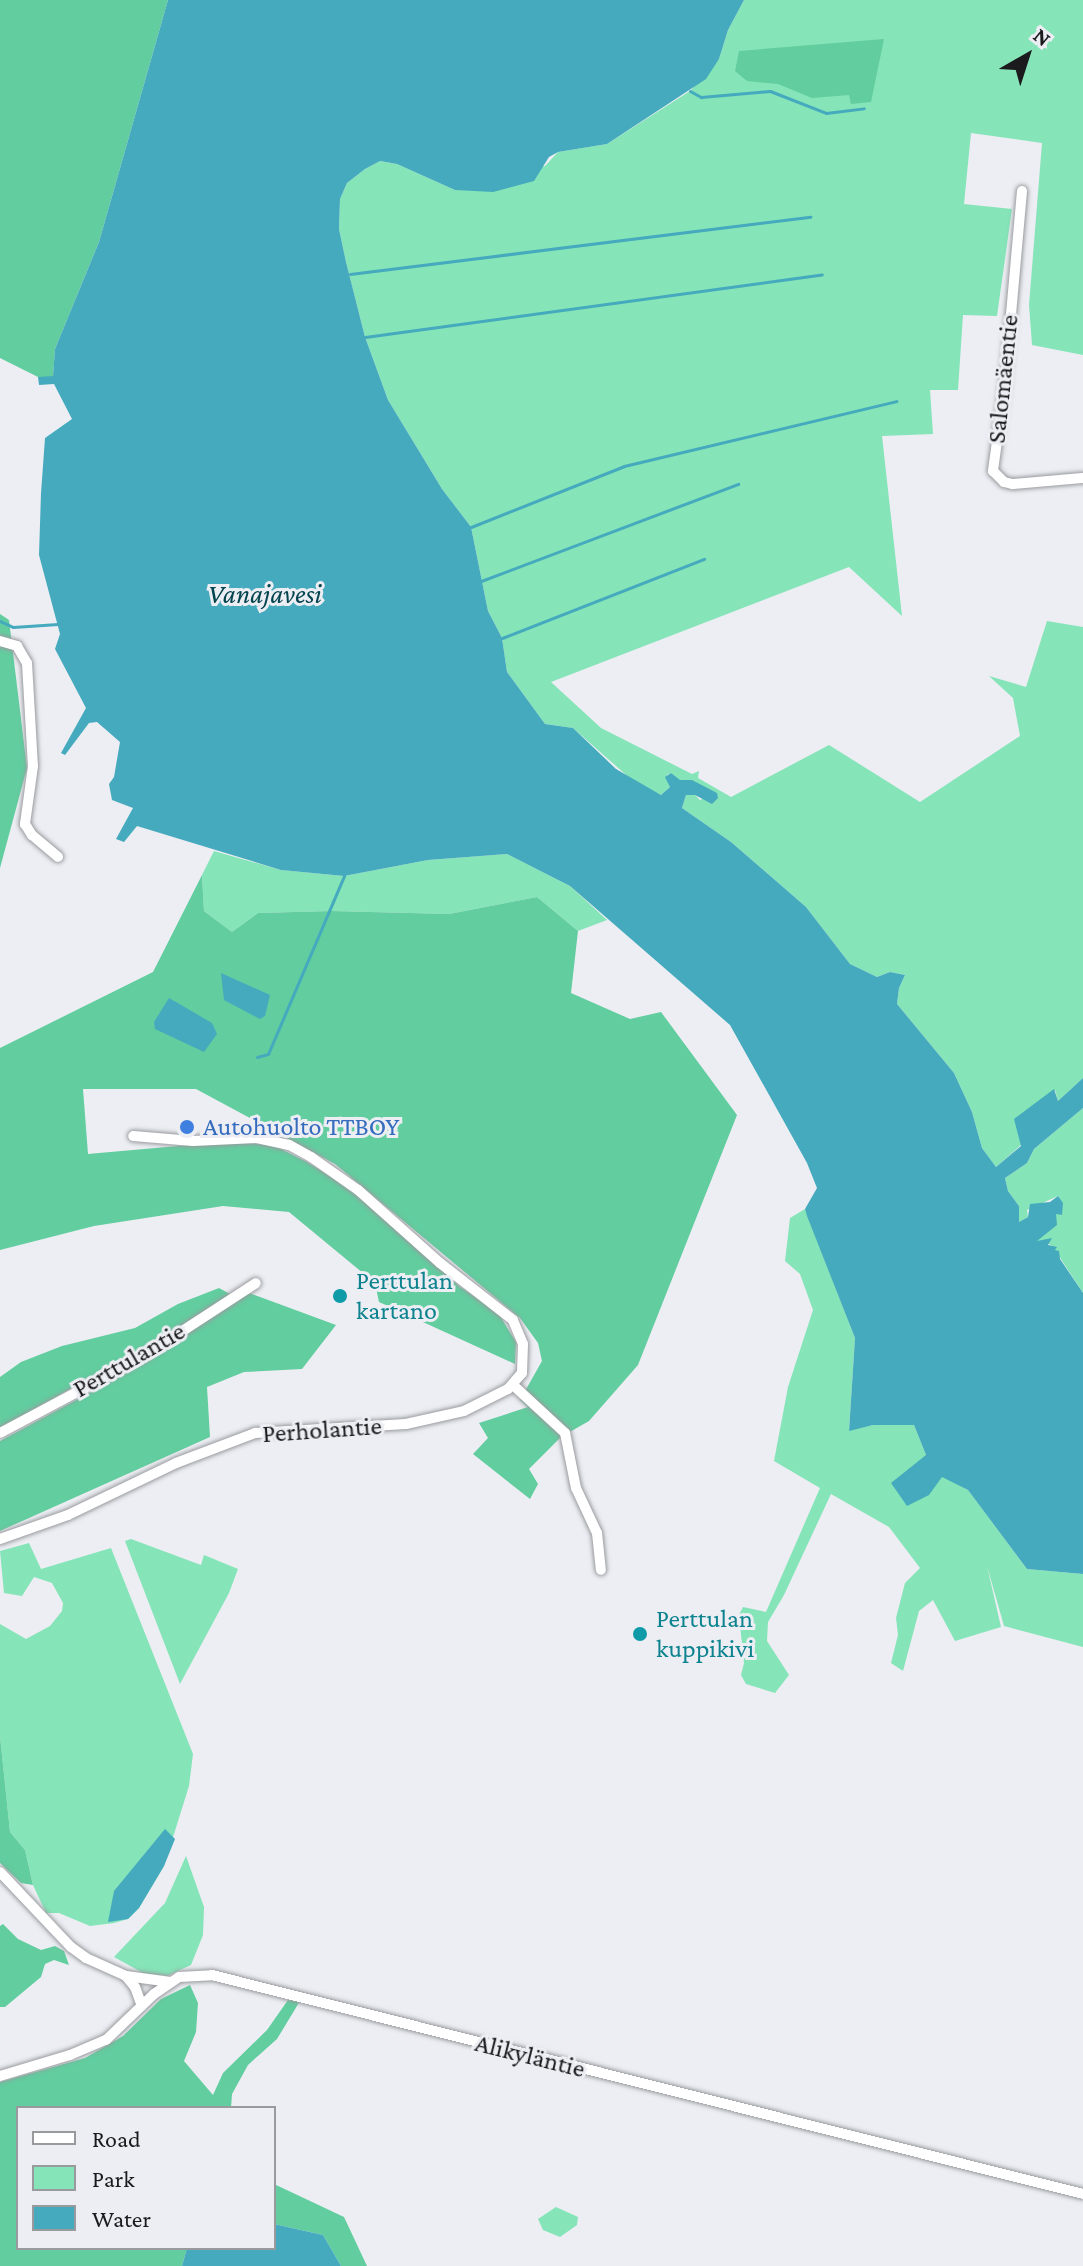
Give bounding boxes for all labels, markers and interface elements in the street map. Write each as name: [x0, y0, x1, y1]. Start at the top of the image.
north arrow: [987, 16, 1067, 96]
text: N: [1029, 23, 1056, 51]
street label: Salomäentie: [981, 313, 1025, 445]
water label: Vanajavesi: [208, 577, 322, 611]
place label: Autohuolto TTBOY: [203, 1111, 399, 1143]
marker: Autohuolto TTBOY: [178, 1118, 196, 1136]
place label: Perttulan kartano: [356, 1265, 453, 1326]
marker: Perttulan kartano: [331, 1287, 349, 1305]
street label: Perttulantie: [68, 1316, 190, 1404]
street label: Perholantie: [261, 1410, 383, 1450]
place label: Perttulan kuppikivi: [656, 1603, 754, 1664]
marker: Perttulan kuppikivi: [631, 1625, 649, 1643]
street label: Alikyläntie: [472, 2027, 588, 2085]
legend: [16, 2106, 276, 2250]
text: Road: [92, 2125, 141, 2152]
text: Park: [92, 2165, 135, 2192]
text: Water: [92, 2205, 151, 2232]

